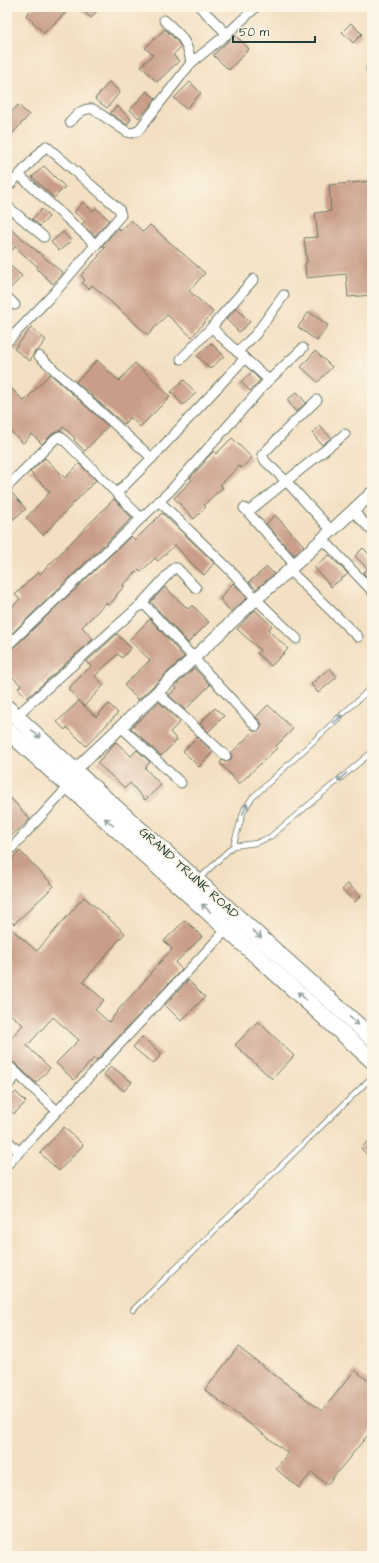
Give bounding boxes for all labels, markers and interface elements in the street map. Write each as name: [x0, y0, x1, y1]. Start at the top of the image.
scale bar: [233, 18, 315, 44]
text: 50 m: [239, 24, 270, 41]
one-way arrow: [332, 714, 343, 723]
one-way arrow: [31, 730, 41, 739]
one-way arrow: [337, 773, 348, 782]
one-way arrow: [242, 804, 249, 816]
one-way arrow: [103, 817, 114, 826]
street label: GRAND TRUNK ROAD: [135, 823, 243, 923]
one-way arrow: [200, 904, 211, 913]
one-way arrow: [252, 930, 262, 939]
one-way arrow: [297, 991, 307, 1000]
one-way arrow: [348, 1016, 358, 1025]

